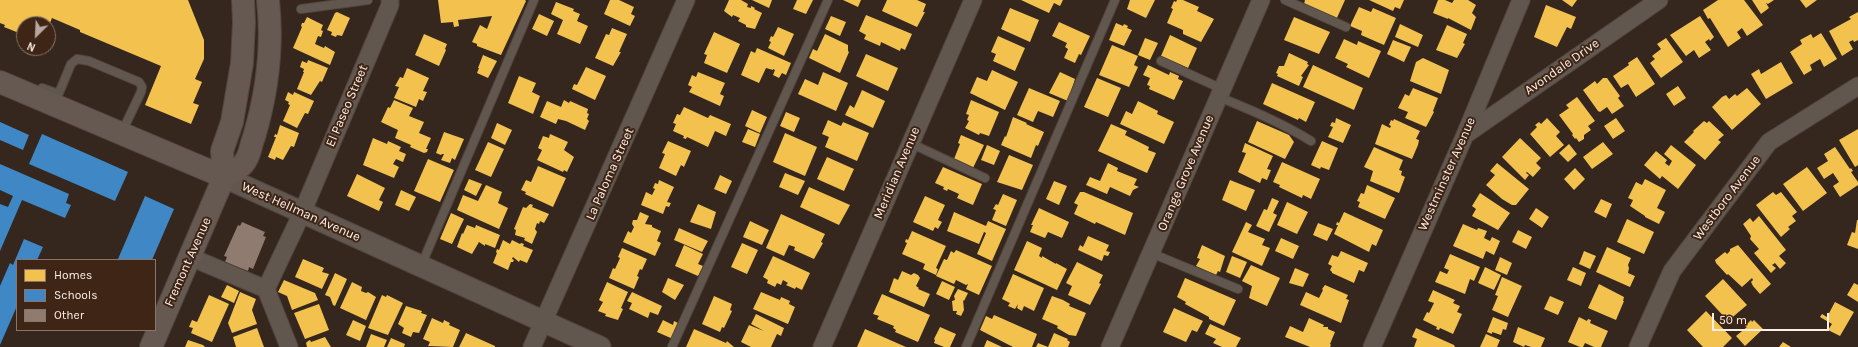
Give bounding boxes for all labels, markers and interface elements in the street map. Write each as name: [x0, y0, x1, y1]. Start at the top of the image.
north arrow: [16, 16, 56, 56]
street label: Avondale Drive: [1522, 36, 1602, 98]
text: N: [25, 39, 38, 54]
street label: El Paseo Street: [323, 63, 371, 149]
street label: Orange Grove Avenue: [1155, 113, 1217, 233]
street label: Westminster Avenue: [1415, 115, 1479, 233]
street label: La Paloma Street: [583, 125, 637, 223]
street label: Meridian Avenue: [871, 125, 923, 221]
street label: Westboro Avenue: [1690, 153, 1764, 243]
street label: West Hellman Avenue: [239, 179, 363, 245]
street label: Fremont Avenue: [161, 215, 215, 309]
legend: [16, 259, 156, 331]
text: Homes: [54, 268, 92, 282]
text: Schools: [54, 288, 97, 302]
scale bar: [1714, 305, 1831, 331]
text: Other: [54, 308, 84, 322]
text: 50 m: [1719, 313, 1747, 327]

